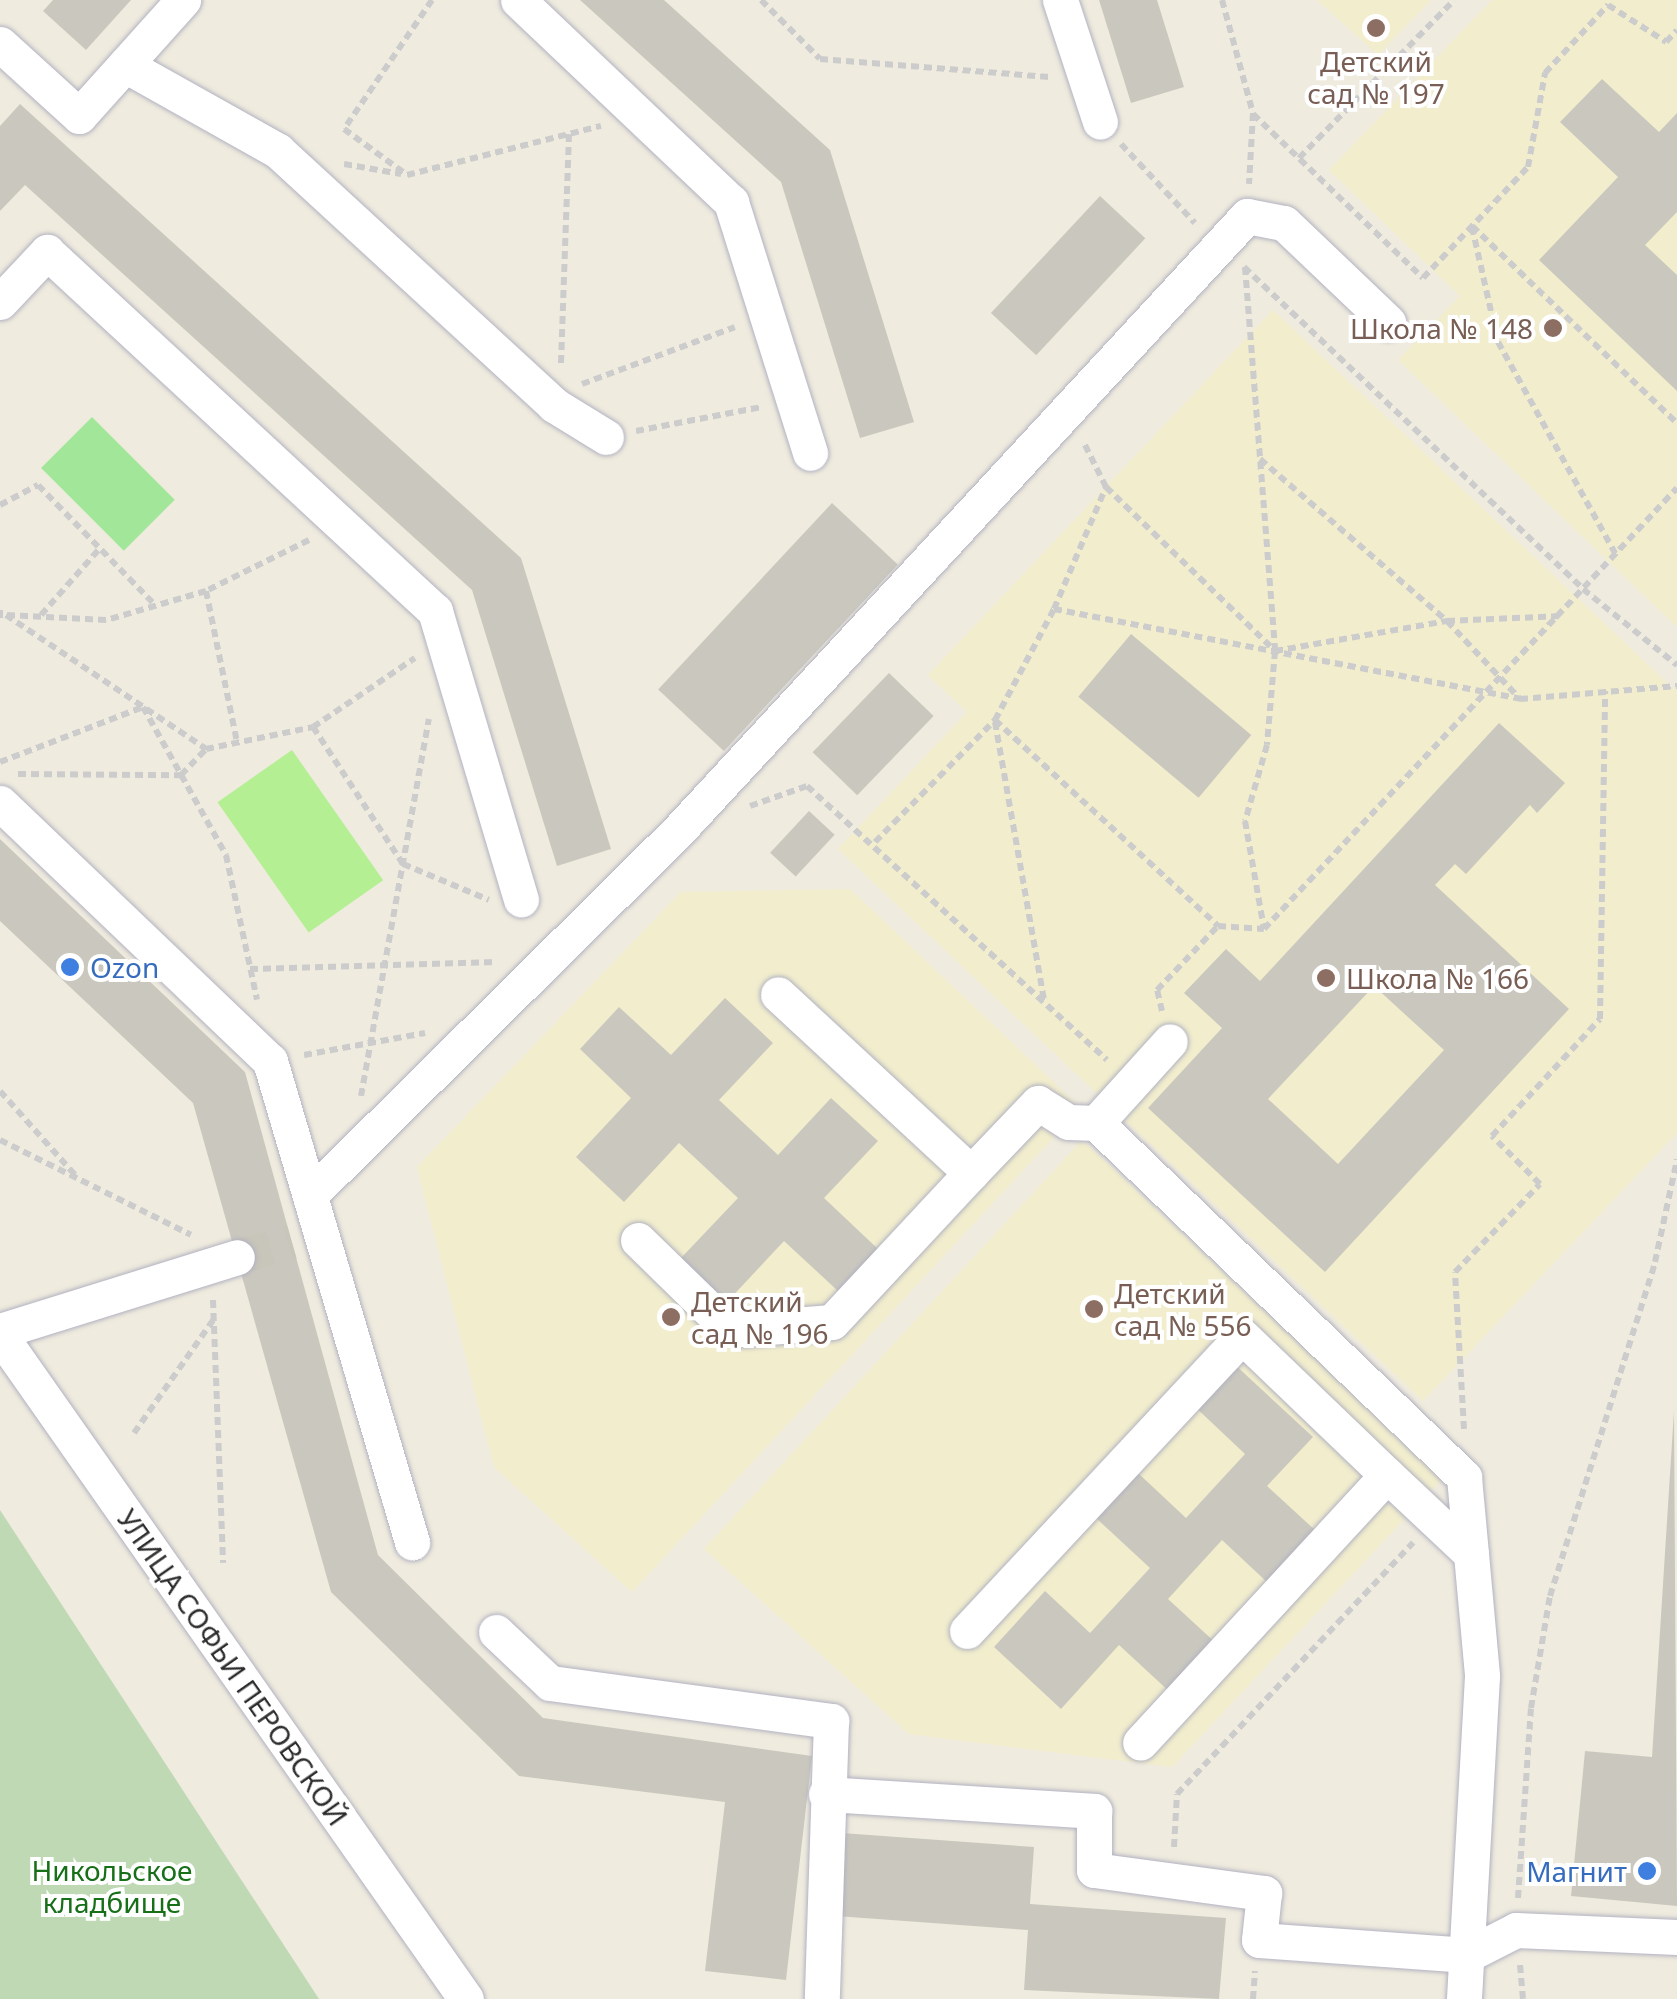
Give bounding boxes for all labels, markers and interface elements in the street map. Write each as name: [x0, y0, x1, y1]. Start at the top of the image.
marker: Детский сад № 197: [1365, 17, 1387, 39]
place label: Детский сад № 197: [1307, 44, 1445, 110]
place label: Школа № 148: [1350, 311, 1533, 345]
marker: Школа № 148: [1542, 317, 1564, 339]
place label: Ozon: [90, 950, 159, 984]
marker: Ozon: [59, 956, 81, 978]
place label: Школа № 166: [1346, 961, 1529, 995]
marker: Школа № 166: [1315, 967, 1337, 989]
place label: Детский сад № 556: [1114, 1276, 1252, 1342]
place label: Детский сад № 196: [691, 1284, 829, 1350]
marker: Детский сад № 556: [1083, 1298, 1105, 1320]
marker: Детский сад № 196: [660, 1306, 682, 1328]
street label: УЛИЦА СОФЬИ ПЕРОВСКОЙ: [111, 1502, 355, 1832]
park label: Никольское кладбище: [32, 1853, 192, 1919]
place label: Магнит: [1526, 1854, 1627, 1888]
marker: Магнит: [1636, 1860, 1658, 1882]

